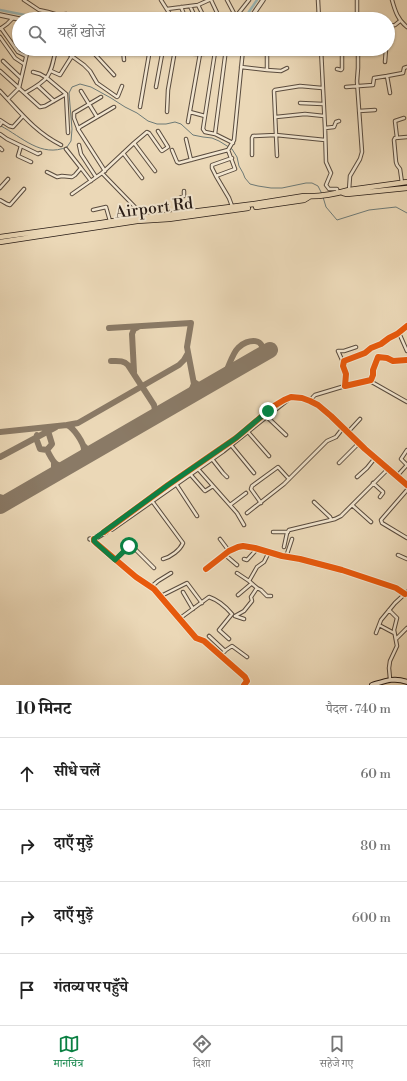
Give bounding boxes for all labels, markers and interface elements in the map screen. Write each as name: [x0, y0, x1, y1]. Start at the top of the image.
search box: [12, 12, 395, 56]
icon: search: [26, 23, 48, 45]
text: यहाँ खोजें: [58, 23, 105, 42]
street label: Airport Rd: [113, 193, 194, 223]
route end: [259, 402, 277, 420]
route start: [120, 537, 138, 555]
text: 10 मिनट: [16, 698, 71, 720]
text: पैदल · 740 m: [326, 701, 391, 717]
text: सीधे चलें: [54, 762, 100, 781]
icon: ahead: [16, 763, 38, 785]
text: 60 m: [360, 766, 391, 782]
text: दाएँ मुड़ें: [54, 834, 93, 853]
icon: right: [16, 835, 38, 857]
text: 80 m: [360, 838, 391, 854]
text: दाएँ मुड़ें: [54, 906, 93, 925]
icon: right: [16, 907, 38, 929]
text: 600 m: [352, 910, 391, 926]
text: गंतव्य पर पहुँचे: [54, 978, 128, 997]
icon: arrive: [16, 979, 38, 1001]
tab: मानचित्र: [54, 1033, 83, 1074]
tab: दिशा: [191, 1033, 213, 1074]
tab: सहेजे गए: [320, 1033, 353, 1074]

